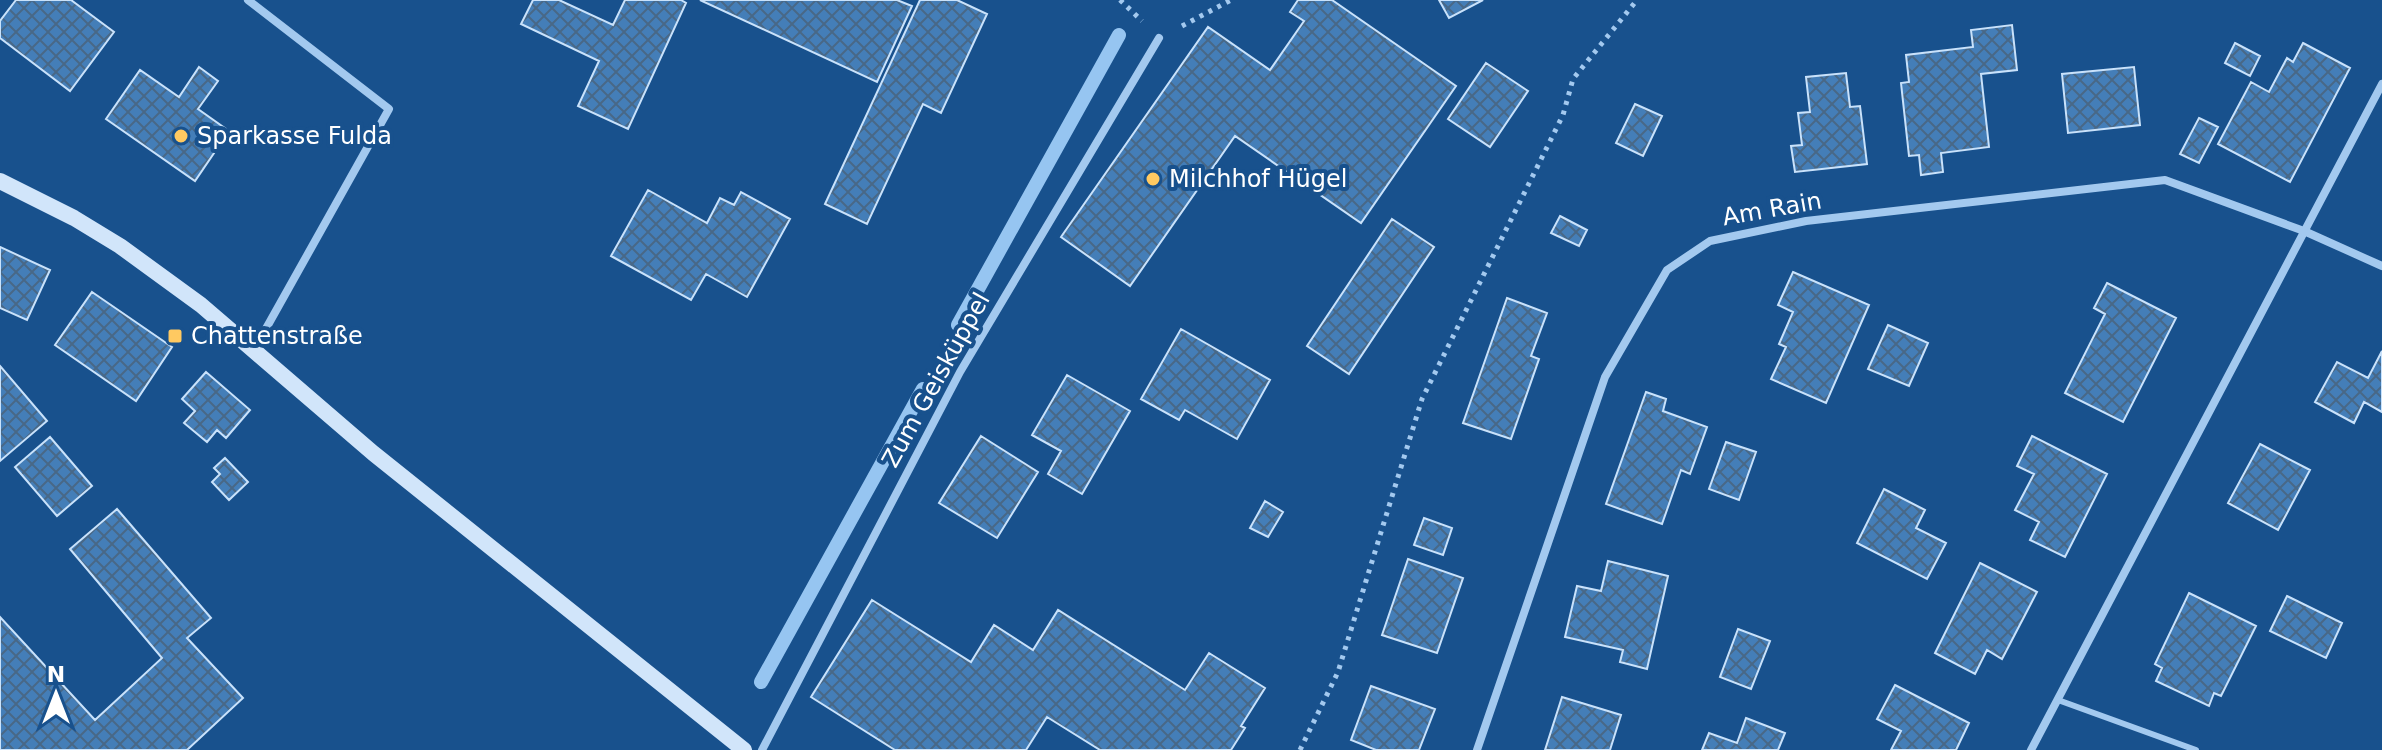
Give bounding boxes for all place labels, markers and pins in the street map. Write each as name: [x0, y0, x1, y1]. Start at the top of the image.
place label: Sparkasse Fulda: [197, 122, 392, 150]
marker: Sparkasse Fulda: [172, 127, 190, 145]
place label: Milchhof Hügel: [1169, 165, 1347, 193]
marker: Milchhof Hügel: [1144, 170, 1162, 188]
place label: Chattenstraße: [191, 322, 363, 350]
marker: Chattenstraße: [166, 327, 184, 345]

